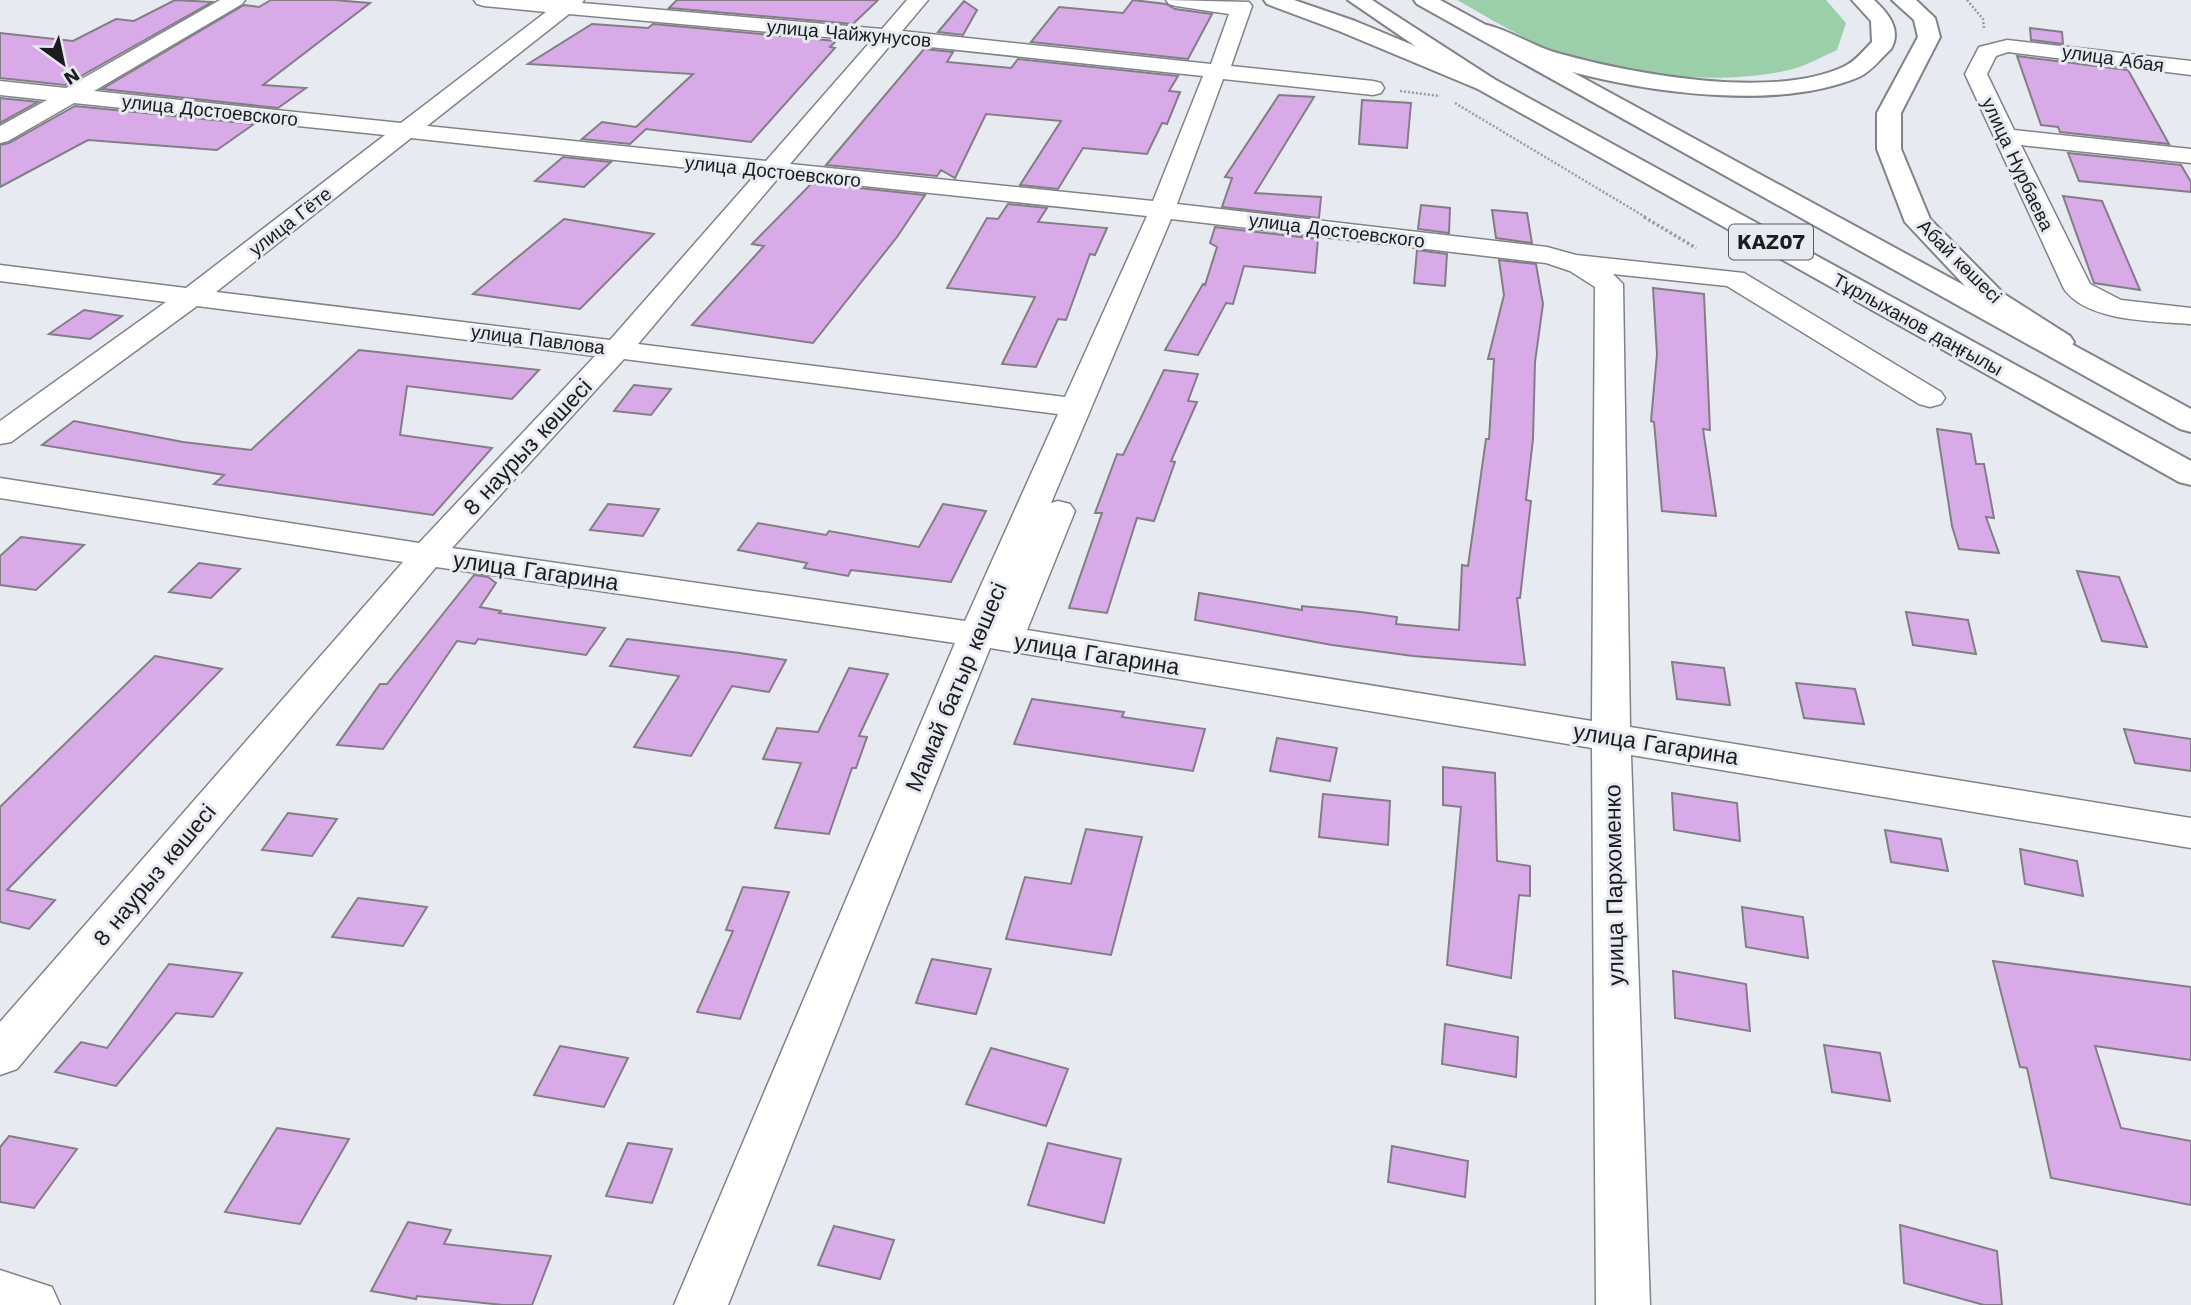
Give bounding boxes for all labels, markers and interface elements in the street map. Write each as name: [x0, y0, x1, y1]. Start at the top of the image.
street label: улица Чайжунусов: [766, 15, 932, 52]
north arrow: [28, 28, 98, 98]
street label: улица Абая: [2060, 40, 2165, 77]
text: N: [60, 63, 84, 90]
street label: улица Достоевского: [121, 90, 299, 131]
street label: улица Нурбаева: [1977, 94, 2059, 235]
street label: улица Достоевского: [684, 151, 862, 192]
street label: улица Гёте: [244, 182, 336, 261]
street label: улица Достоевского: [1248, 208, 1426, 253]
street label: Абай көшесі: [1913, 215, 2006, 308]
road number: KAZ07: [1729, 224, 1813, 260]
street label: Тұрлыханов даңғылы: [1829, 268, 2007, 381]
street label: улица Павлова: [470, 320, 607, 359]
street label: 8 наурыз көшесі: [457, 373, 598, 521]
street label: улица Гагарина: [451, 547, 621, 597]
street label: Мамай батыр көшесі: [900, 578, 1013, 796]
street label: улица Гагарина: [1012, 628, 1182, 681]
street label: улица Гагарина: [1571, 718, 1741, 771]
street label: улица Пархоменко: [1599, 784, 1630, 986]
street label: 8 наурыз көшесі: [87, 799, 222, 952]

